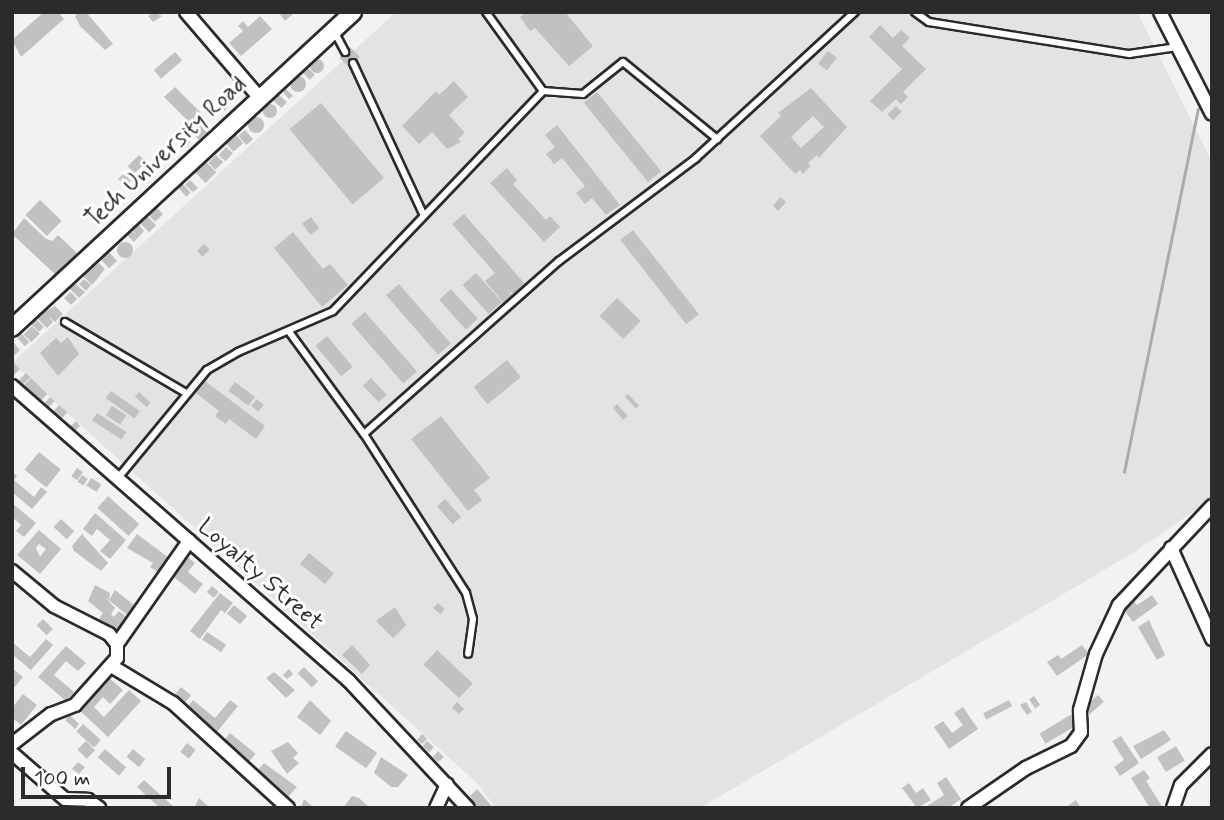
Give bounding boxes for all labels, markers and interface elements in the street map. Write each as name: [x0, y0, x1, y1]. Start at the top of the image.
street label: Tech University Road: [79, 70, 253, 234]
street label: Loyalty Street: [192, 513, 328, 637]
scale bar: [24, 754, 175, 798]
text: 100 m: [34, 765, 90, 793]

